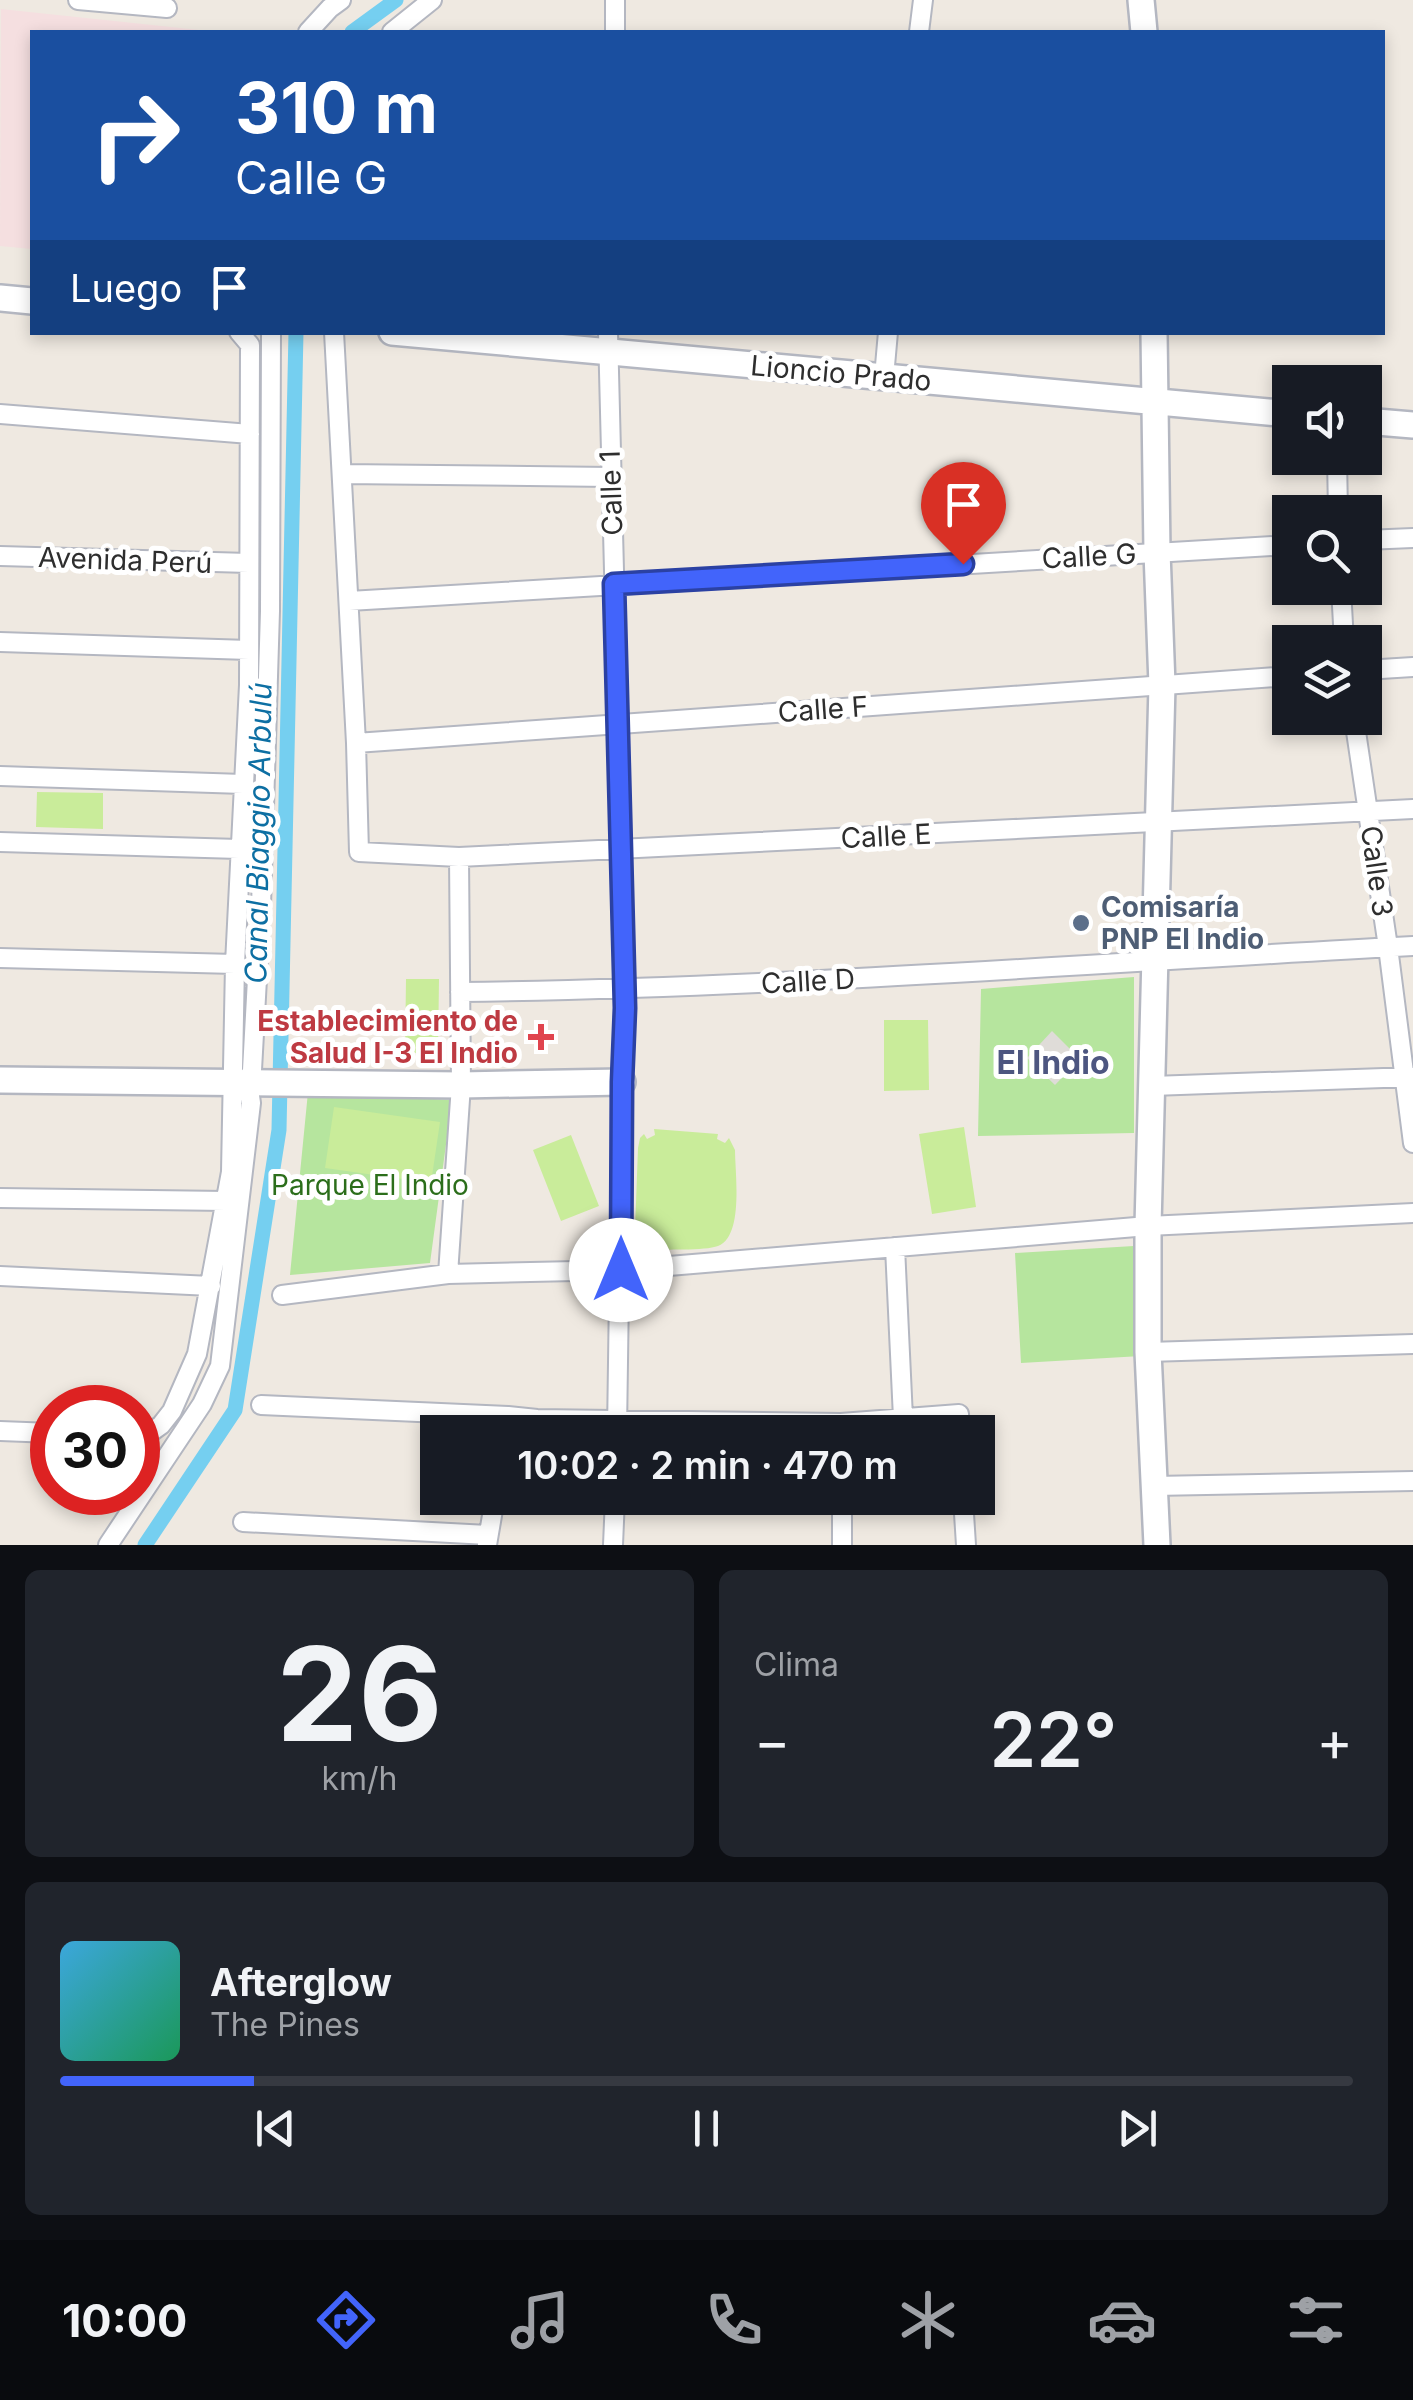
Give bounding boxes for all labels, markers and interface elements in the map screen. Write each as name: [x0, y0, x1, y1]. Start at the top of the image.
text: 310 m: [235, 65, 438, 150]
icon: right: [70, 70, 200, 200]
text: Calle G: [235, 150, 387, 205]
icon: arrive: [202, 260, 257, 315]
text: Luego: [70, 265, 182, 311]
street label: Lioncio Prado: [749, 348, 933, 398]
map controls: [1272, 365, 1382, 735]
button: sound: [1272, 365, 1382, 475]
street label: Calle 1: [593, 450, 629, 536]
pin: [921, 462, 1006, 565]
icon: arrive: [936, 477, 991, 532]
button: search: [1272, 495, 1382, 605]
street label: Calle G: [1041, 537, 1137, 575]
street label: Avenida Perú: [37, 540, 213, 580]
button: layers: [1272, 625, 1382, 735]
water label: Canal Biaggio Arbulú: [237, 682, 279, 984]
street label: Calle F: [777, 689, 869, 729]
street label: Calle E: [840, 817, 932, 855]
street label: Calle 3: [1354, 823, 1400, 919]
place label: Comisaría PNP El Indio: [1101, 890, 1264, 956]
marker: Comisaría PNP El Indio: [1070, 912, 1092, 934]
street label: Calle D: [760, 962, 856, 1000]
place label: Establecimiento de Salud I-3 El Indio: [257, 1004, 518, 1070]
marker: Establecimiento de Salud I-3 El Indio: [528, 1024, 554, 1050]
district label: El Indio: [996, 1043, 1110, 1082]
park label: Parque El Indio: [271, 1168, 469, 1202]
position arrow: [569, 1218, 673, 1322]
speed limit sign: 30: [30, 1385, 160, 1515]
text: 10:02 · 2 min · 470 m: [517, 1442, 898, 1488]
text: 26: [276, 1615, 443, 1772]
text: Clima: [754, 1645, 839, 1684]
text: 22°: [990, 1694, 1117, 1785]
text: −: [754, 1708, 790, 1774]
text: +: [1317, 1708, 1353, 1774]
text: km/h: [321, 1759, 398, 1798]
text: Afterglow: [210, 1959, 392, 2005]
text: The Pines: [210, 2005, 360, 2044]
icon: previous: [248, 2101, 303, 2156]
icon: pause: [679, 2101, 734, 2156]
icon: next: [1110, 2101, 1165, 2156]
icon: directions: [311, 2285, 381, 2355]
icon: music: [505, 2285, 575, 2355]
icon: phone: [699, 2285, 769, 2355]
icon: climate: [893, 2285, 963, 2355]
icon: car: [1087, 2285, 1157, 2355]
icon: filters: [1281, 2285, 1351, 2355]
text: 10:00: [62, 2293, 187, 2348]

